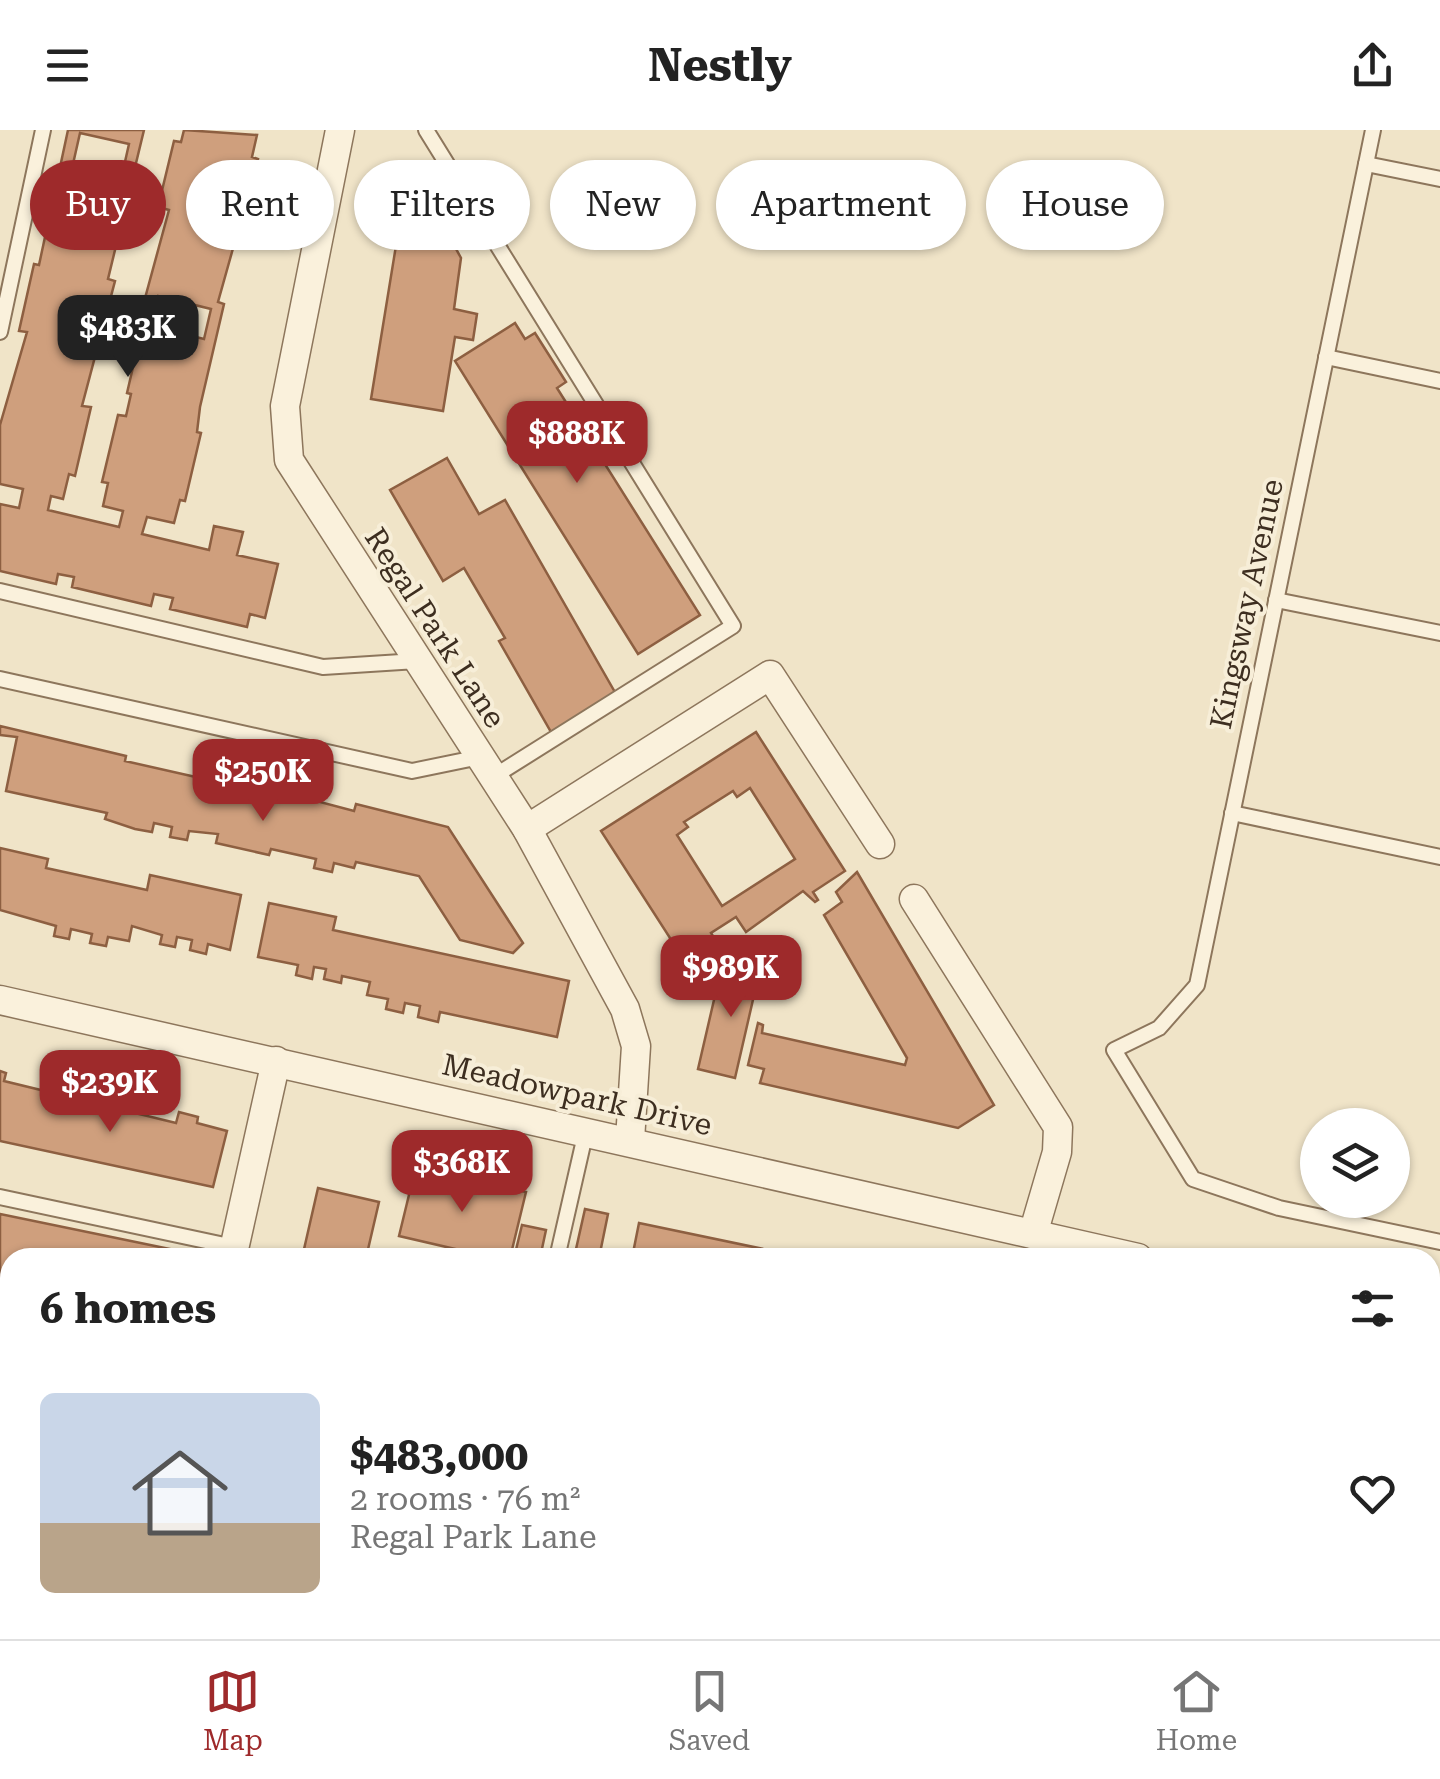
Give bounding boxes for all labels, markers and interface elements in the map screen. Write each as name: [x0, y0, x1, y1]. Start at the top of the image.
icon: menu: [40, 38, 95, 93]
icon: share: [1345, 38, 1400, 93]
text: Nestly: [648, 39, 792, 92]
chip: Buy: [30, 160, 166, 250]
chip: Rent: [186, 160, 334, 250]
chip: Filters: [354, 160, 530, 250]
chip: New: [550, 160, 696, 250]
chip: Apartment: [716, 160, 966, 250]
chip: House: [986, 160, 1164, 250]
pin: $483K: [58, 295, 198, 380]
text: $483K: [80, 308, 176, 346]
pin: $888K: [507, 401, 647, 486]
text: $888K: [529, 414, 625, 452]
street label: Kingsway Avenue: [1203, 476, 1290, 732]
street label: Regal Park Lane: [358, 521, 513, 734]
pin: $250K: [193, 739, 333, 824]
text: $250K: [215, 752, 311, 790]
pin: $989K: [661, 935, 801, 1020]
text: $989K: [683, 948, 779, 986]
street label: Meadowpark Drive: [439, 1046, 715, 1143]
pin: $239K: [40, 1050, 180, 1135]
text: $239K: [62, 1063, 158, 1101]
map controls: [1300, 1108, 1410, 1218]
button: layers: [1300, 1108, 1410, 1218]
pin: $368K: [392, 1130, 532, 1215]
text: $368K: [414, 1143, 510, 1181]
icon: filters: [1345, 1281, 1400, 1336]
text: 6 homes: [40, 1284, 216, 1333]
text: $483,000: [350, 1431, 528, 1480]
icon: home: [120, 1433, 240, 1553]
icon: heart: [1345, 1466, 1400, 1521]
text: 2 rooms · 76 m²: [350, 1480, 580, 1518]
text: Regal Park Lane: [350, 1518, 596, 1556]
tab: Map: [203, 1664, 263, 1757]
tab: Saved: [669, 1664, 750, 1757]
tab: Home: [1156, 1664, 1237, 1757]

